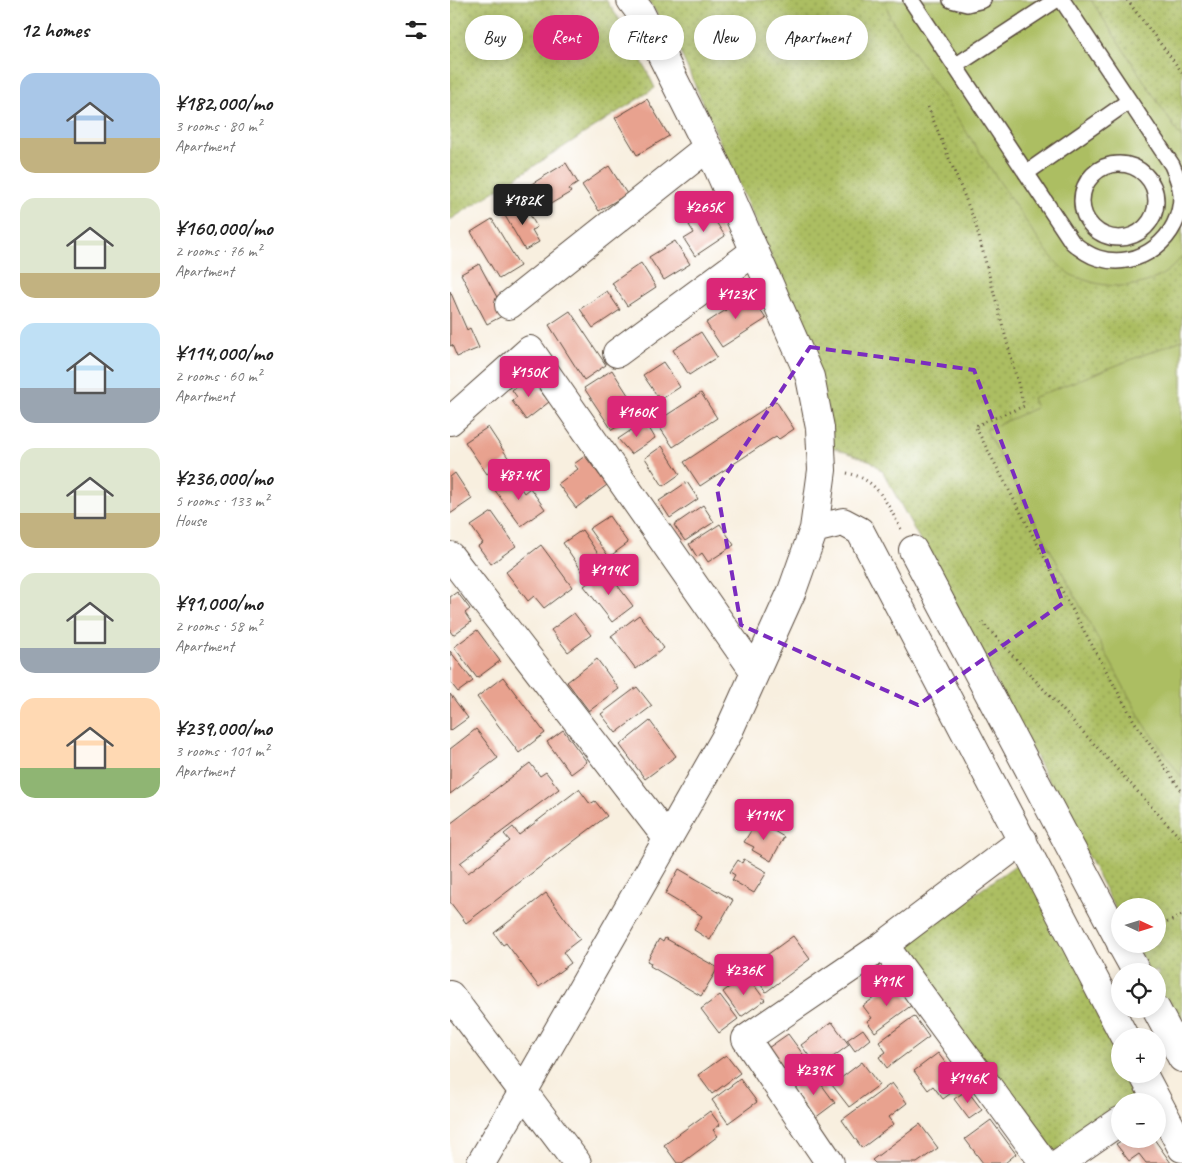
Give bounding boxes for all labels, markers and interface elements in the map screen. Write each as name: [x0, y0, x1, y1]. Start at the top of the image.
chip: Buy: [465, 15, 523, 60]
chip: Rent: [533, 15, 599, 60]
chip: Filters: [609, 15, 684, 60]
chip: New: [694, 15, 756, 60]
chip: Apartment: [766, 15, 868, 60]
icon: filters: [402, 16, 430, 44]
text: 12 homes: [20, 17, 89, 43]
text: ¥182,000/mo: [175, 90, 272, 116]
icon: home: [60, 93, 120, 153]
text: 3 rooms · 80 m²: [175, 116, 261, 136]
text: Apartment: [175, 136, 234, 156]
pin: ¥182K: [488, 184, 558, 226]
text: ¥182K: [505, 190, 541, 210]
pin: ¥265K: [669, 190, 739, 233]
text: ¥265K: [685, 197, 723, 217]
text: ¥160,000/mo: [175, 215, 273, 241]
icon: home: [60, 218, 120, 278]
text: 2 rooms · 76 m²: [175, 241, 261, 261]
text: Apartment: [175, 261, 234, 281]
pin: ¥123K: [701, 278, 771, 320]
text: ¥123K: [718, 284, 754, 304]
text: ¥114,000/mo: [175, 340, 272, 366]
icon: home: [60, 343, 120, 403]
pin: ¥150K: [494, 356, 564, 398]
text: ¥150K: [511, 362, 547, 382]
text: 2 rooms · 60 m²: [175, 366, 261, 386]
text: Apartment: [175, 386, 234, 406]
pin: ¥160K: [602, 396, 672, 438]
text: ¥160K: [618, 402, 656, 422]
pin: ¥87.4K: [478, 458, 560, 501]
text: ¥236,000/mo: [175, 465, 273, 491]
text: ¥87.4K: [499, 465, 539, 485]
icon: home: [60, 468, 120, 528]
text: 5 rooms · 133 m²: [175, 491, 269, 511]
text: House: [175, 511, 206, 531]
pin: ¥114K: [574, 554, 644, 596]
text: ¥114K: [591, 560, 627, 580]
text: ¥91,000/mo: [175, 590, 263, 616]
icon: home: [60, 593, 120, 653]
text: 2 rooms · 58 m²: [175, 616, 261, 636]
text: Apartment: [175, 636, 234, 656]
text: ¥239,000/mo: [175, 715, 272, 741]
icon: home: [60, 718, 120, 778]
text: 3 rooms · 101 m²: [175, 741, 269, 761]
text: Apartment: [175, 761, 234, 781]
pin: ¥114K: [729, 798, 799, 841]
text: ¥114K: [746, 805, 782, 825]
north arrow: [1111, 898, 1166, 952]
map controls: [1111, 898, 1166, 1148]
pin: ¥236K: [709, 954, 779, 996]
text: ¥236K: [725, 960, 763, 980]
button: locate: [1111, 963, 1166, 1018]
pin: ¥91K: [857, 964, 917, 1007]
text: ¥91K: [872, 971, 902, 991]
button: +: [1111, 1028, 1166, 1083]
pin: ¥239K: [779, 1054, 849, 1096]
text: ¥239K: [796, 1060, 832, 1080]
pin: ¥146K: [933, 1062, 1003, 1104]
text: ¥146K: [949, 1068, 987, 1088]
button: −: [1111, 1093, 1166, 1148]

